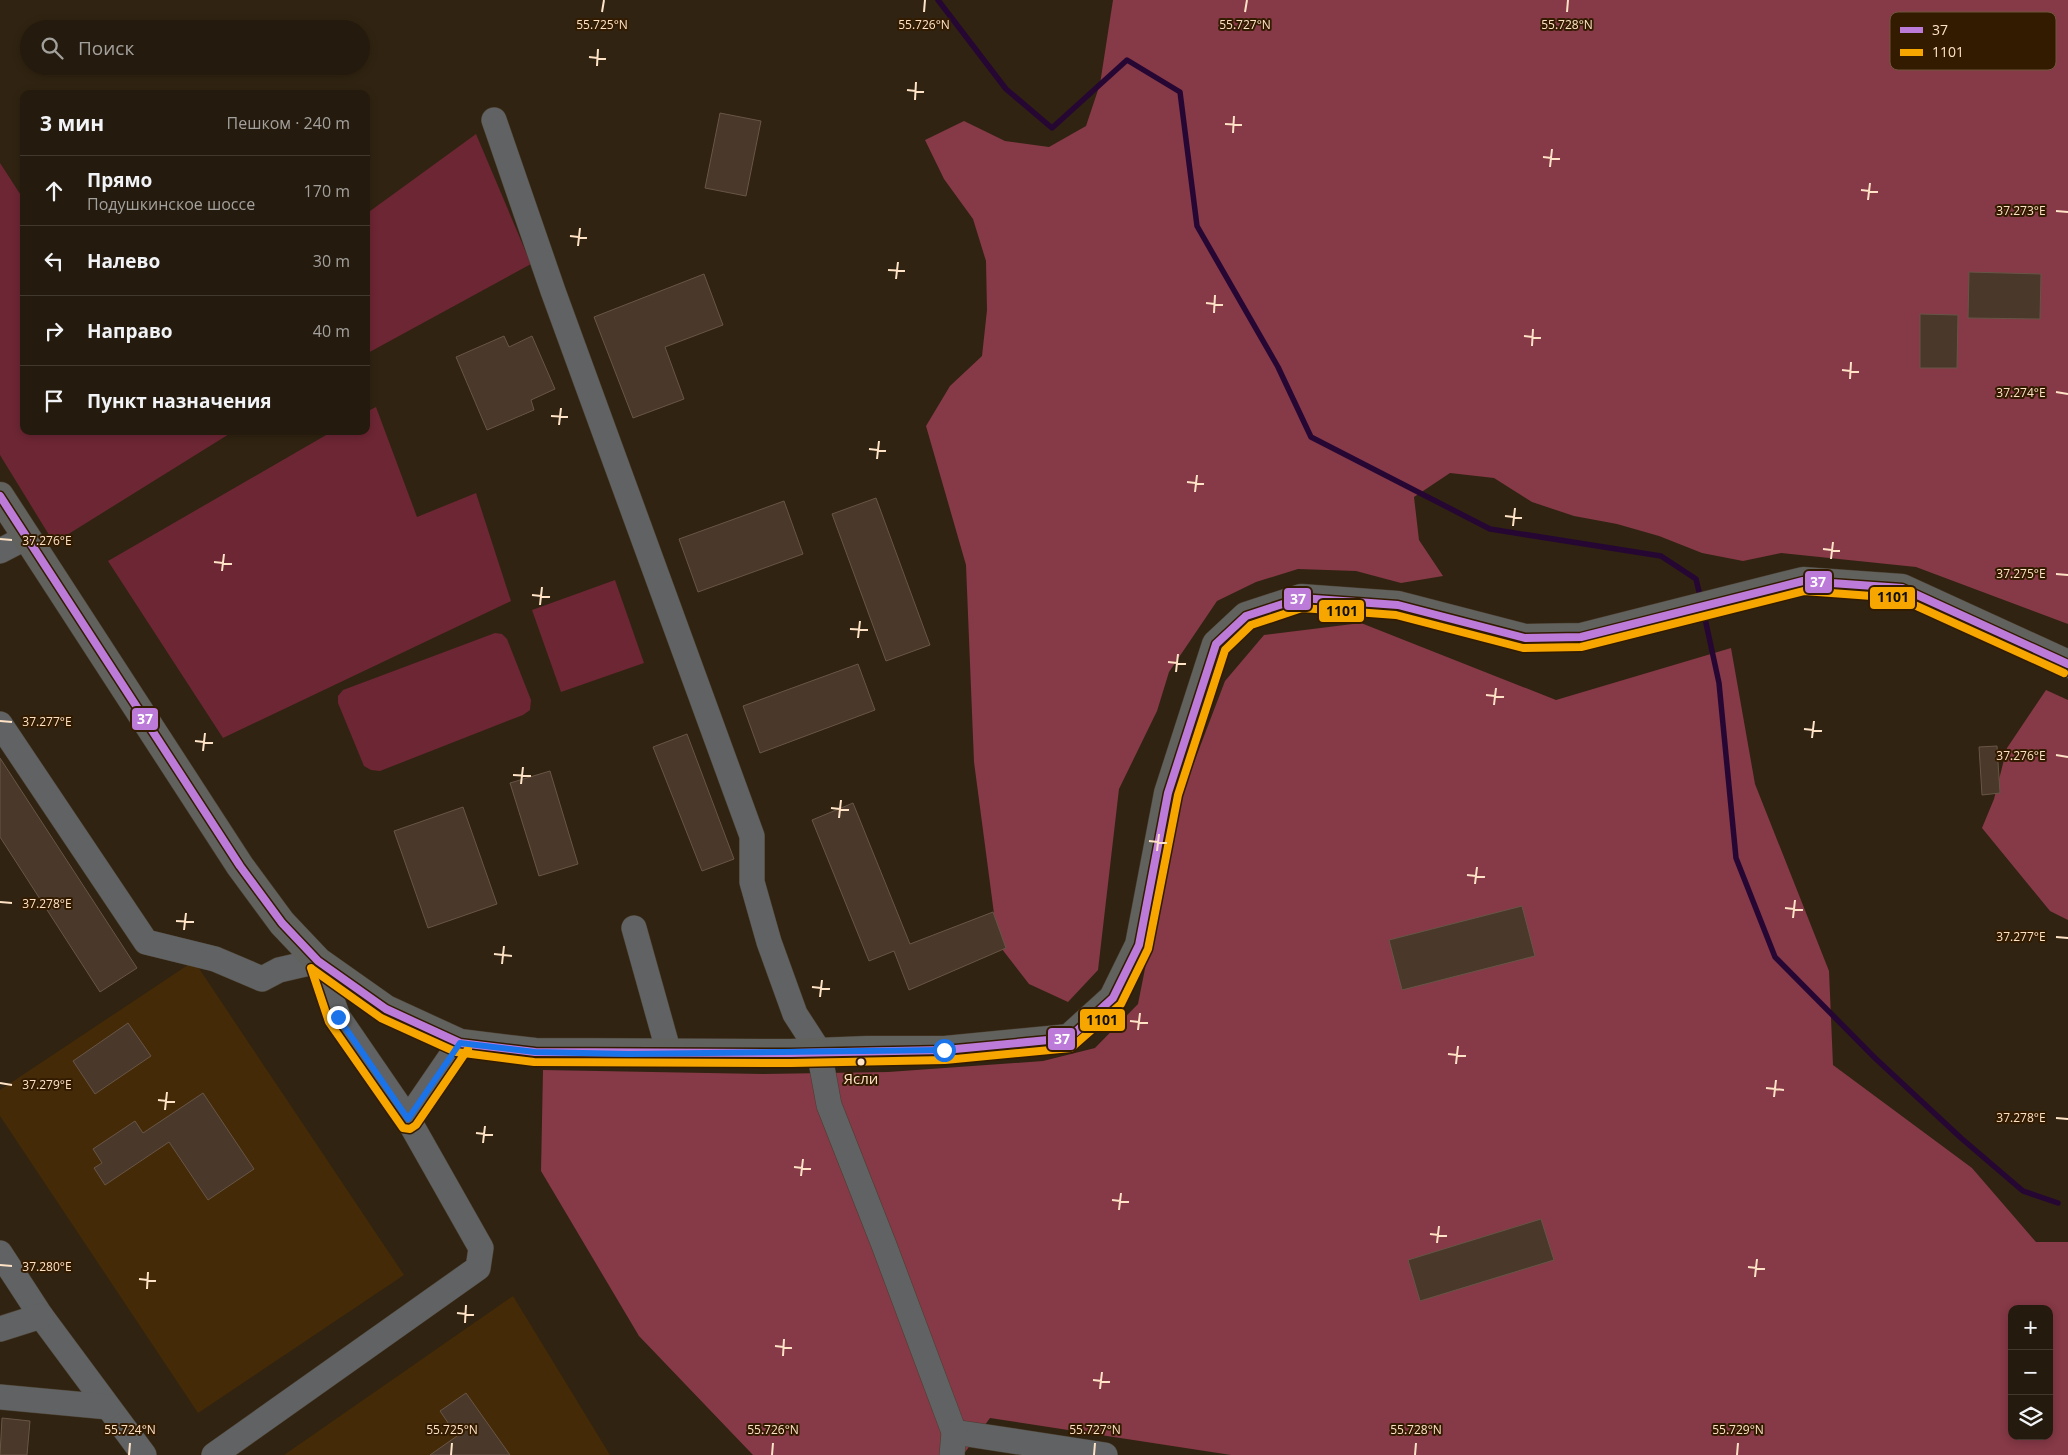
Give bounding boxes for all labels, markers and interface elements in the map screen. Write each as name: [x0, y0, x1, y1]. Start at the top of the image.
legend: [1890, 12, 2056, 70]
text: 55.725°N: [576, 16, 628, 33]
text: 55.726°N: [898, 16, 950, 33]
text: 55.727°N: [1219, 16, 1271, 33]
text: 55.728°N: [1541, 16, 1593, 33]
search box: [20, 20, 370, 75]
text: 37: [1932, 20, 1948, 39]
icon: search: [38, 34, 66, 62]
text: Поиск: [78, 35, 134, 61]
text: 1101: [1932, 42, 1964, 61]
text: 3 мин: [40, 109, 104, 137]
text: Пешком · 240 m: [227, 112, 350, 134]
text: Прямо: [87, 167, 152, 193]
icon: ahead: [40, 177, 68, 205]
text: 170 m: [304, 180, 350, 202]
text: Подушкинское шоссе: [87, 193, 255, 215]
text: 37.273°E: [1996, 202, 2046, 219]
icon: left: [40, 247, 68, 275]
text: Налево: [87, 248, 160, 274]
text: 30 m: [313, 250, 350, 272]
icon: right: [40, 317, 68, 345]
text: Направо: [87, 318, 173, 344]
text: 40 m: [313, 320, 350, 342]
text: 37.274°E: [1996, 384, 2046, 401]
icon: arrive: [40, 387, 68, 415]
text: Пункт назначения: [87, 388, 272, 414]
text: 37.276°E: [22, 532, 72, 549]
text: 37.275°E: [1996, 565, 2046, 582]
line badge: 37: [1804, 570, 1833, 594]
text: 37: [1810, 572, 1826, 591]
line badge: 1101: [1869, 586, 1916, 610]
line badge: 37: [1283, 587, 1312, 611]
text: 1101: [1877, 587, 1909, 606]
text: 37: [1290, 589, 1306, 608]
line badge: 1101: [1318, 599, 1365, 623]
text: 1101: [1326, 601, 1358, 620]
line badge: 37: [131, 707, 159, 731]
text: 37: [137, 709, 153, 728]
text: 37.277°E: [22, 713, 72, 730]
text: 37.276°E: [1996, 747, 2046, 764]
text: 37.278°E: [22, 895, 72, 912]
text: 37.277°E: [1996, 928, 2046, 945]
route end: [327, 1006, 350, 1029]
line badge: 1101: [1079, 1008, 1126, 1032]
text: 1101: [1086, 1010, 1118, 1029]
line badge: 37: [1047, 1027, 1076, 1051]
text: 37: [1054, 1029, 1070, 1048]
route start: [933, 1039, 956, 1062]
marker: Ясли: [856, 1057, 866, 1067]
place label: Ясли: [844, 1068, 878, 1088]
text: 37.279°E: [22, 1076, 72, 1093]
text: 37.278°E: [1996, 1109, 2046, 1126]
text: 37.280°E: [22, 1258, 72, 1275]
map controls: [2008, 1305, 2053, 1440]
button: +: [2008, 1305, 2053, 1350]
button: −: [2008, 1350, 2053, 1395]
button: layers: [2008, 1395, 2053, 1440]
text: 55.724°N: [104, 1421, 156, 1438]
text: 55.725°N: [426, 1421, 478, 1438]
text: 55.726°N: [747, 1421, 799, 1438]
text: 55.727°N: [1069, 1421, 1121, 1438]
text: 55.728°N: [1390, 1421, 1442, 1438]
text: 55.729°N: [1712, 1421, 1764, 1438]

